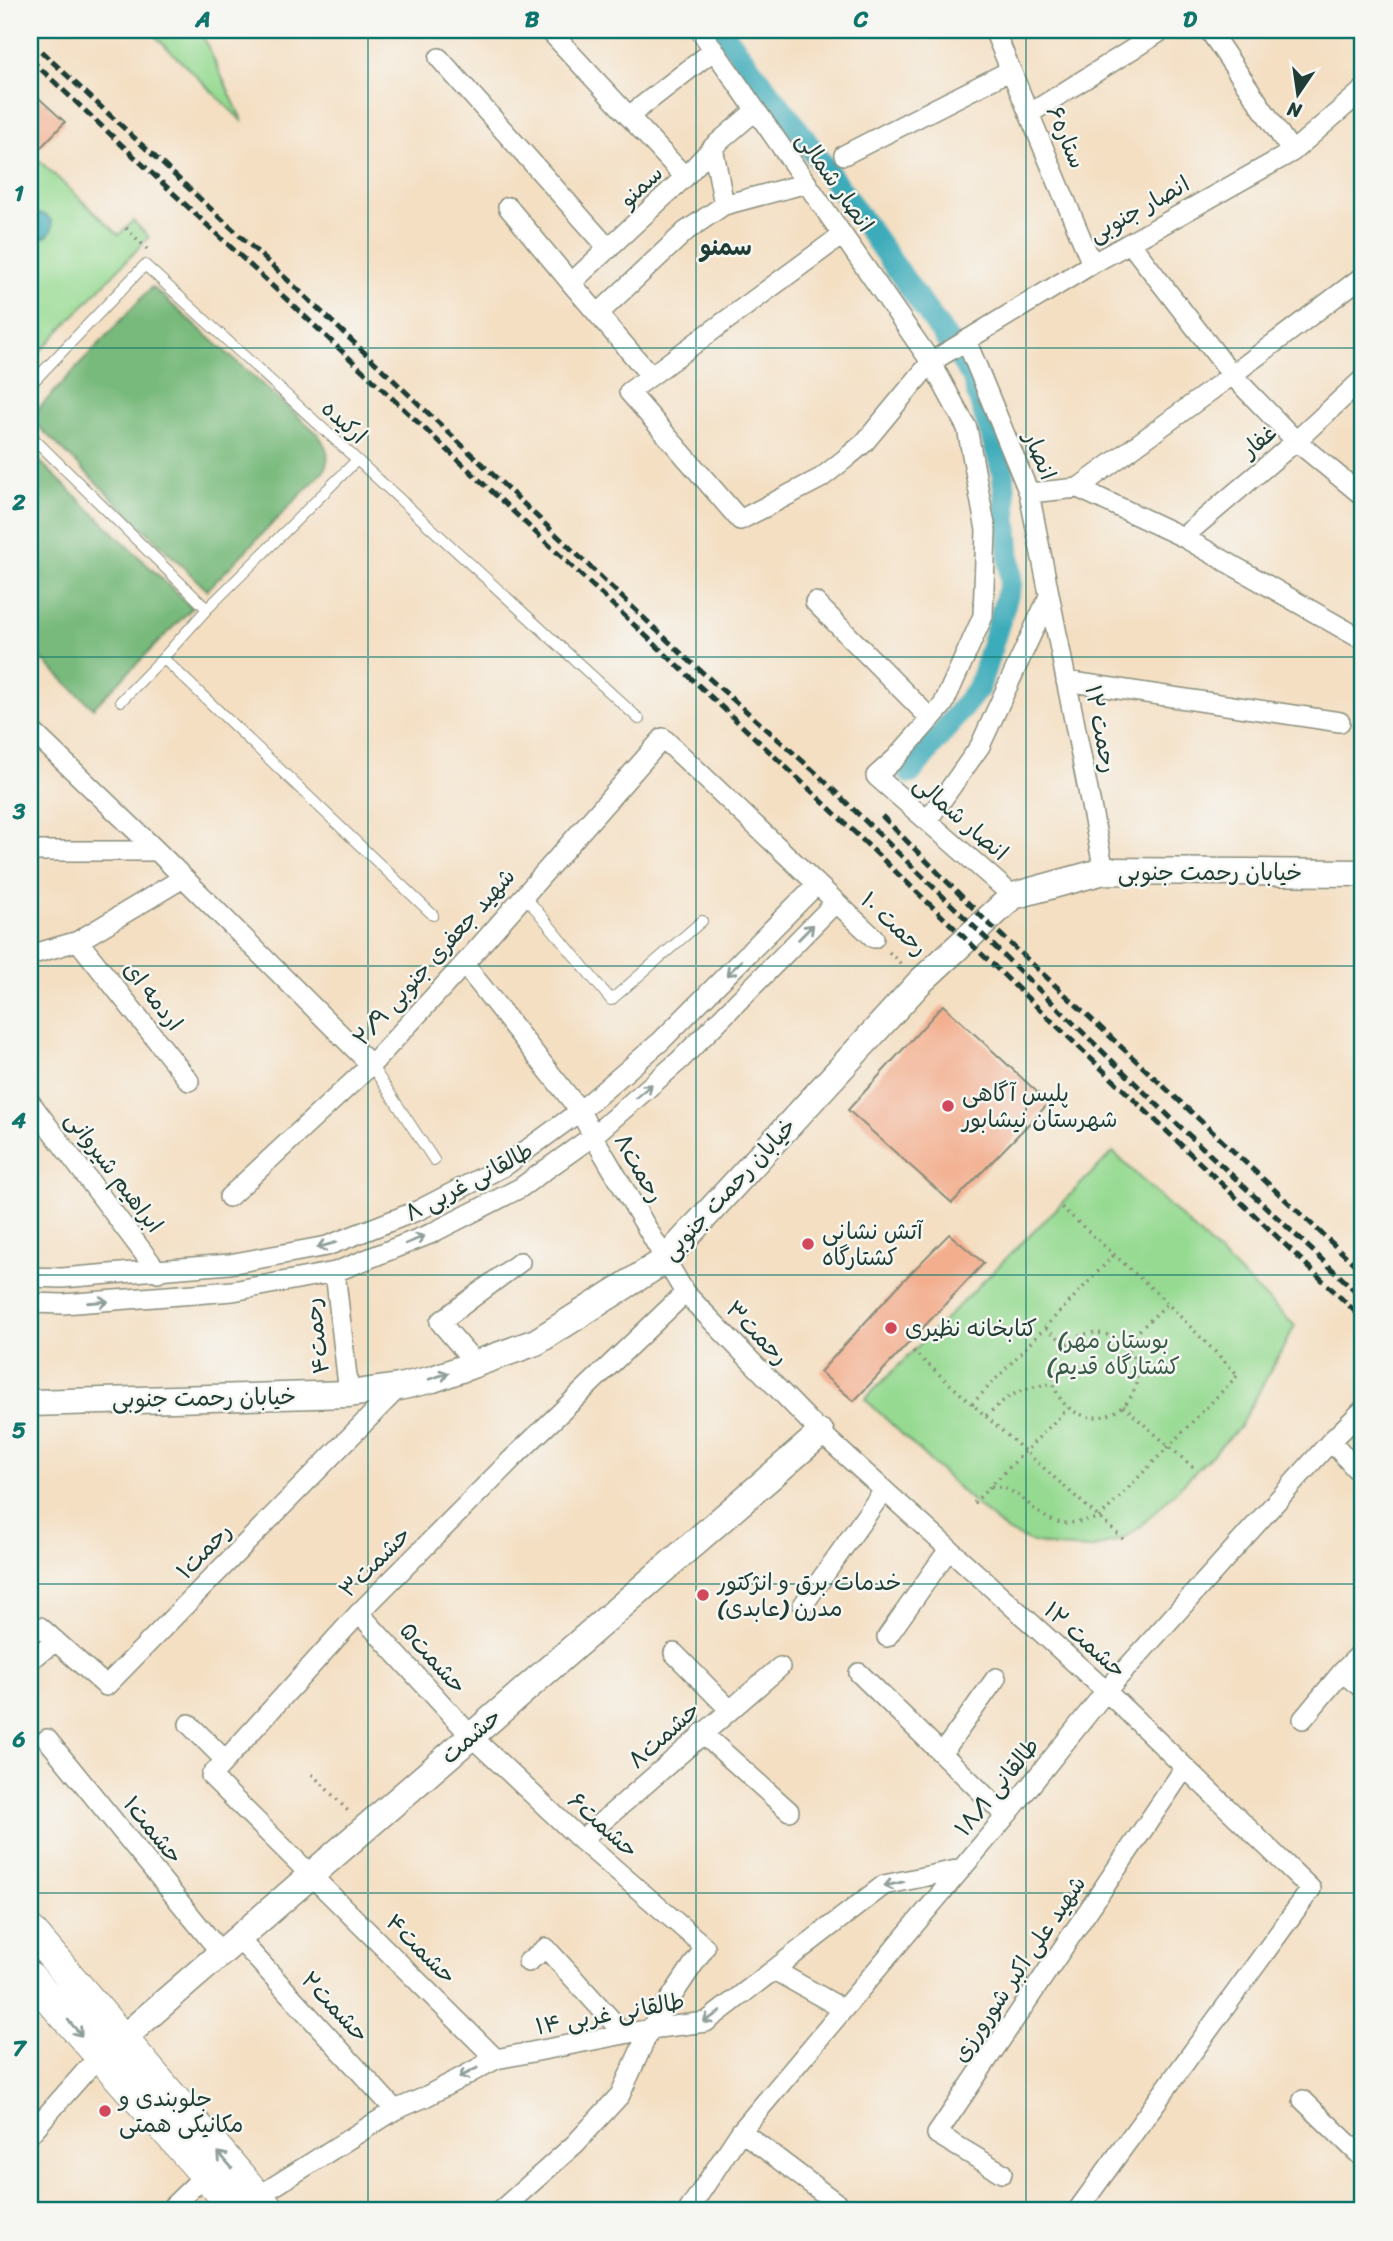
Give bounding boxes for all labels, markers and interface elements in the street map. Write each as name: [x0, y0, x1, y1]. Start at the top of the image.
text: A: [194, 0, 211, 40]
text: B: [525, 0, 540, 40]
text: C: [853, 0, 869, 40]
text: D: [1183, 0, 1198, 40]
north arrow: [1264, 60, 1334, 130]
text: N: [1283, 92, 1305, 128]
street label: ستاره۶: [1034, 99, 1098, 175]
street label: انصار شمالی: [785, 123, 885, 241]
street label: سمنو: [608, 154, 673, 219]
street label: انصار جنوبی: [1080, 164, 1198, 254]
text: 1: [14, 173, 24, 214]
district label: سمنو: [698, 226, 752, 268]
street label: ارکیده: [311, 389, 377, 455]
street label: غفار: [1230, 413, 1287, 470]
street label: انصار: [1011, 424, 1068, 487]
text: 2: [11, 482, 26, 523]
street label: رحمت ۱۲: [1072, 681, 1130, 777]
street label: انصار شمالی: [904, 765, 1018, 871]
text: 3: [12, 791, 26, 832]
street label: خیابان رحمت جنوبی: [1118, 852, 1302, 893]
street label: شهید جعفری جنوبی ۲/۹: [342, 858, 526, 1056]
street label: رحمت ۱۰: [850, 881, 938, 967]
one-way arrow: [798, 924, 815, 941]
street label: اردمه ای: [112, 952, 194, 1040]
one-way arrow: [725, 959, 742, 976]
place label: پلیس آگاهی شهرستان نیشابور: [960, 1073, 1117, 1140]
one-way arrow: [635, 1083, 653, 1099]
marker: پلیس آگاهی شهرستان نیشابور: [940, 1098, 956, 1114]
text: 4: [11, 1100, 27, 1141]
street label: ابراهیم شیروانی: [54, 1102, 174, 1242]
street label: خیابان رحمت جنوبی: [651, 1108, 807, 1270]
street label: رحمت۸: [602, 1125, 676, 1211]
street label: طالقانی غربی ۸: [397, 1131, 541, 1233]
place label: آتش نشانی کشتارگاه: [822, 1211, 924, 1278]
one-way arrow: [404, 1233, 426, 1246]
marker: آتش نشانی کشتارگاه: [800, 1236, 816, 1252]
one-way arrow: [316, 1239, 339, 1252]
street label: رحمت۳: [715, 1291, 799, 1375]
one-way arrow: [86, 1295, 109, 1308]
street label: رحمت۴: [292, 1296, 342, 1376]
place label: کتابخانه نظیری: [905, 1308, 1037, 1349]
marker: کتابخانه نظیری: [883, 1320, 899, 1336]
park label: (بوستان مهر (کشتارگاه قدیم: [1046, 1320, 1180, 1387]
one-way arrow: [428, 1369, 450, 1382]
street label: خیابان رحمت جنوبی: [111, 1376, 297, 1420]
text: 5: [12, 1410, 26, 1451]
street label: رحمت۱: [166, 1512, 242, 1590]
street label: حشمت۳: [329, 1516, 421, 1608]
place label: خدمات برق و انژکتور مدرن (عابدی): [716, 1562, 902, 1629]
marker: خدمات برق و انژکتور مدرن (عابدی): [695, 1587, 711, 1603]
street label: حشمت ۱۲: [1034, 1591, 1136, 1689]
street label: حشمت۵: [389, 1612, 477, 1704]
street label: حشمت۸: [618, 1691, 710, 1779]
street label: حشمت: [431, 1697, 511, 1775]
text: 6: [11, 1719, 26, 1760]
street label: طالقانی ۱۸/۱: [944, 1728, 1050, 1846]
street label: حشمت۶: [558, 1781, 648, 1869]
street label: حشمت۱: [112, 1786, 194, 1874]
street label: شهید علی اکبر شورورزی: [941, 1867, 1097, 2071]
one-way arrow: [884, 1878, 906, 1891]
street label: حشمت۴: [375, 1903, 467, 1995]
street label: حشمت۲: [291, 1961, 379, 2053]
street label: طالقانی غربی ۱۴: [532, 1981, 688, 2047]
one-way arrow: [702, 2010, 722, 2024]
one-way arrow: [67, 2019, 83, 2037]
text: 7: [12, 2028, 27, 2069]
one-way arrow: [459, 2067, 479, 2081]
place label: جلوبندی و مکانیکی همتی: [117, 2078, 243, 2145]
marker: جلوبندی و مکانیکی همتی: [97, 2103, 113, 2119]
one-way arrow: [217, 2151, 233, 2169]

